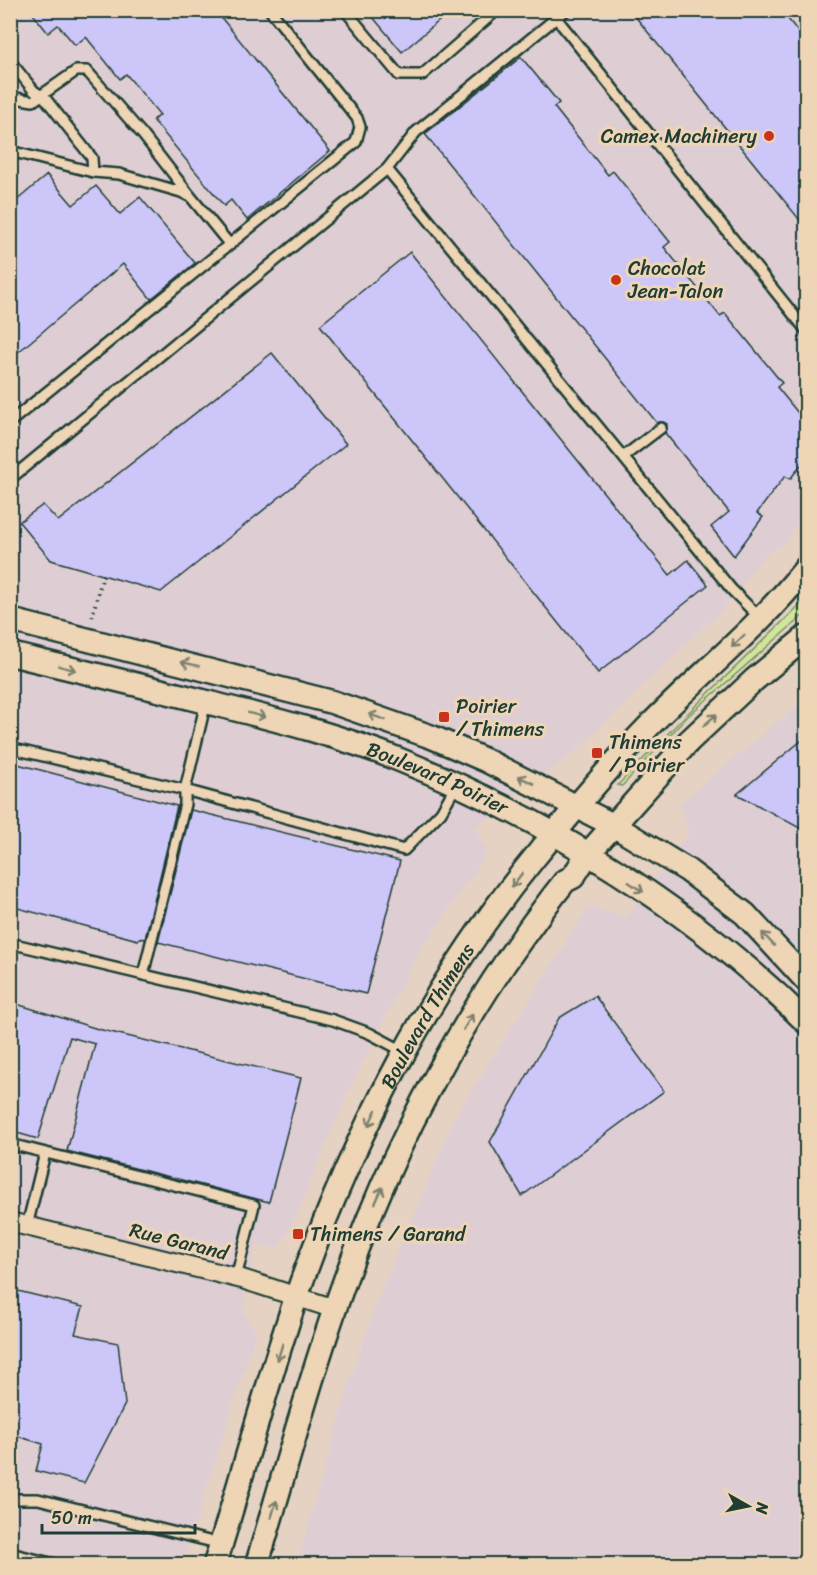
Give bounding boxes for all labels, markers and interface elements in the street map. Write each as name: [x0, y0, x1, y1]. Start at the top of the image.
place label: Camex Machinery: [601, 119, 758, 154]
marker: Camex Machinery: [762, 129, 776, 143]
place label: Chocolat Jean-Talon: [627, 251, 723, 309]
marker: Chocolat Jean-Talon: [609, 273, 623, 287]
one-way arrow: [731, 634, 746, 648]
one-way arrow: [181, 658, 200, 670]
one-way arrow: [58, 662, 77, 674]
place label: Poirier / Thimens: [456, 689, 545, 747]
one-way arrow: [247, 710, 266, 721]
marker: Poirier / Thimens: [437, 710, 451, 724]
one-way arrow: [368, 711, 387, 722]
one-way arrow: [703, 713, 718, 728]
place label: Thimens / Poirier: [609, 725, 686, 783]
street label: Boulevard Poirier: [362, 732, 515, 825]
marker: Thimens / Poirier: [590, 746, 604, 760]
one-way arrow: [518, 773, 536, 785]
one-way arrow: [511, 872, 523, 888]
one-way arrow: [627, 881, 644, 893]
one-way arrow: [761, 932, 776, 947]
street label: Boulevard Thimens: [371, 935, 485, 1095]
one-way arrow: [462, 1014, 474, 1031]
one-way arrow: [366, 1109, 378, 1127]
one-way arrow: [374, 1187, 385, 1205]
street label: Rue Garand: [126, 1212, 233, 1271]
place label: Thimens / Garand: [310, 1217, 467, 1252]
marker: Thimens / Garand: [291, 1227, 305, 1241]
one-way arrow: [274, 1342, 285, 1361]
north arrow: [718, 1476, 778, 1536]
scale bar: [42, 1497, 195, 1535]
one-way arrow: [269, 1499, 280, 1518]
text: N: [747, 1500, 778, 1517]
text: 50 m: [51, 1502, 92, 1534]

